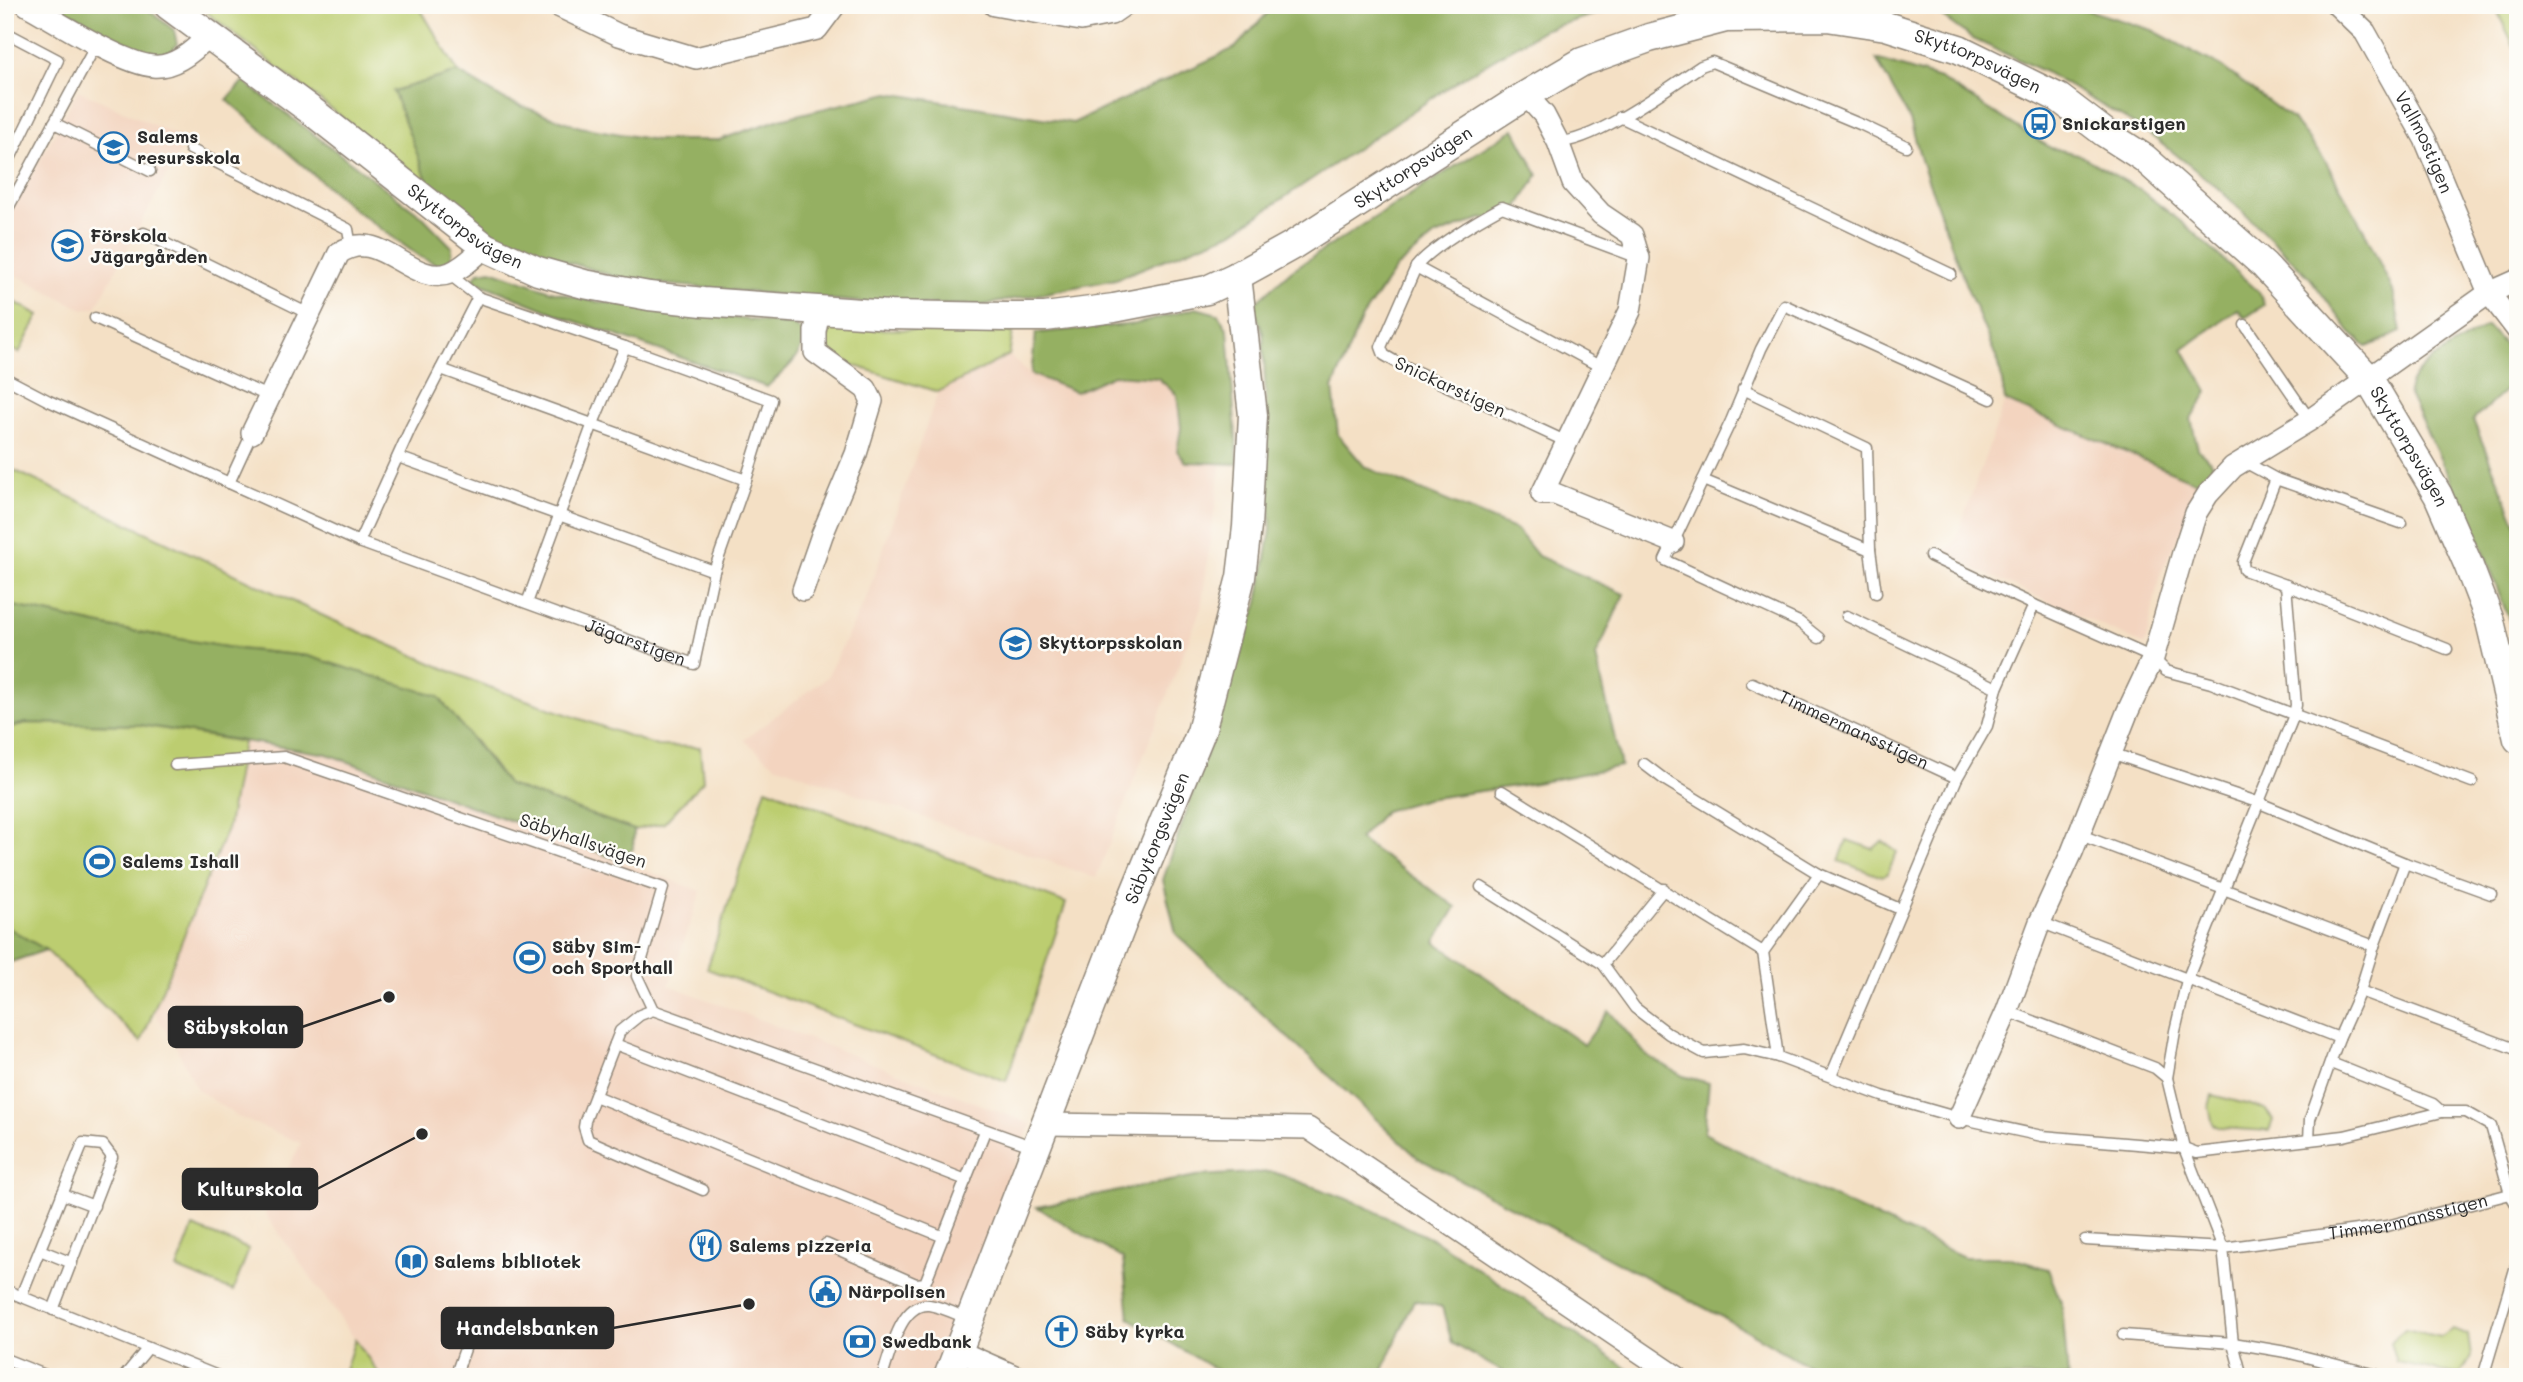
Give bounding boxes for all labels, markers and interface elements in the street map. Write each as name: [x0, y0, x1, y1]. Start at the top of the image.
street label: Skyttorpsvägen: [1912, 23, 2045, 98]
street label: Vallmostigen: [2390, 86, 2459, 197]
bus stop icon: Snickarstigen: [2022, 107, 2056, 141]
place label: Snickarstigen: [2062, 111, 2186, 135]
street label: Skyttorpsvägen: [1349, 120, 1476, 214]
place label: Salems resursskola: [137, 124, 241, 169]
school or university icon: Salems resursskola: [97, 130, 131, 164]
street label: Skyttorpsvägen: [403, 178, 527, 274]
place label: Förskola Jägargården: [90, 223, 208, 268]
school or university icon: Förskola Jägargården: [50, 229, 84, 263]
street label: Snickarstigen: [1391, 350, 1510, 422]
street label: Skyttorpsvägen: [2365, 381, 2455, 510]
street label: Jägarstigen: [582, 612, 689, 671]
school or university icon: Skyttorpsskolan: [999, 626, 1033, 660]
place label: Skyttorpsskolan: [1039, 630, 1182, 654]
street label: Timmermansstigen: [1775, 684, 1933, 774]
street label: Säbytorgsvägen: [1118, 768, 1194, 907]
street label: Säbyhallsvägen: [517, 807, 650, 873]
sports icon: Salems Ishall: [82, 845, 116, 879]
place label: Salems Ishall: [122, 849, 239, 873]
place label: Säby Sim- och Sporthall: [552, 934, 673, 979]
sports icon: Säby Sim- och Sporthall: [512, 940, 546, 974]
callout: Säbyskolan: [169, 1007, 302, 1047]
text: Säbyskolan: [184, 1014, 289, 1039]
callout: Kulturskola: [183, 1169, 317, 1209]
text: Kulturskola: [197, 1176, 303, 1201]
street label: Timmermansstigen: [2327, 1187, 2490, 1245]
restaurant icon: Salems pizzeria: [689, 1229, 723, 1263]
place label: Salems pizzeria: [729, 1233, 872, 1257]
library icon: Salems bibliotek: [394, 1245, 428, 1279]
place label: Salems bibliotek: [434, 1249, 581, 1273]
public building icon: Närpolisen: [808, 1275, 842, 1309]
place label: Närpolisen: [848, 1279, 945, 1303]
callout: Handelsbanken: [442, 1308, 613, 1348]
text: Handelsbanken: [455, 1315, 599, 1340]
church icon: Säby kyrka: [1045, 1315, 1079, 1349]
place label: Säby kyrka: [1085, 1319, 1185, 1343]
bank icon: Swedbank: [842, 1325, 876, 1359]
place label: Swedbank: [882, 1329, 972, 1353]

